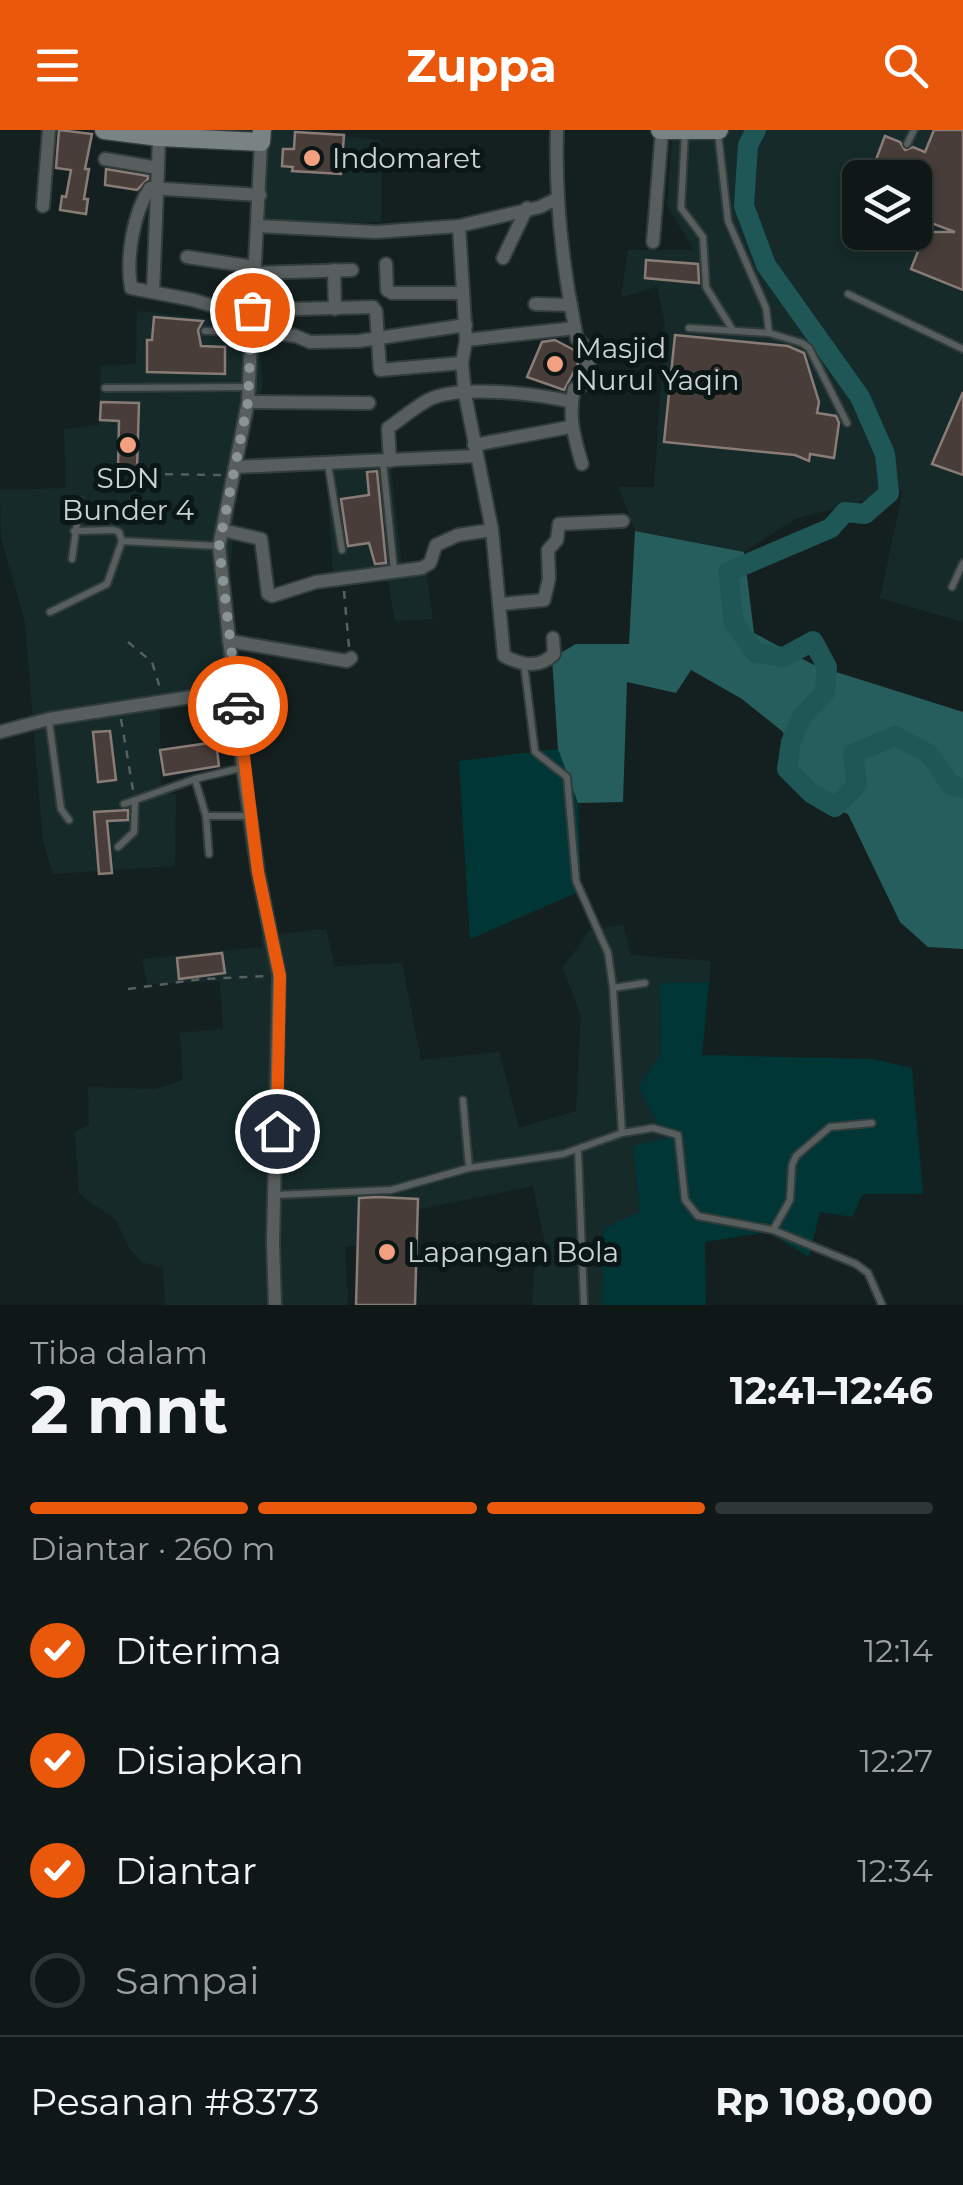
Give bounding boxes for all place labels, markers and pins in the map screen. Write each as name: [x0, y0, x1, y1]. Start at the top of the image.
place label: Indomaret: [332, 141, 481, 175]
marker: Indomaret: [301, 147, 323, 169]
pin: [210, 268, 295, 353]
place label: Masjid Nurul Yaqin: [575, 331, 739, 397]
marker: Masjid Nurul Yaqin: [544, 353, 566, 375]
marker: SDN Bunder 4: [117, 434, 139, 456]
place label: SDN Bunder 4: [62, 461, 194, 527]
pin: [235, 1089, 320, 1174]
place label: Lapangan Bola: [407, 1235, 619, 1269]
marker: Lapangan Bola: [376, 1241, 398, 1263]

